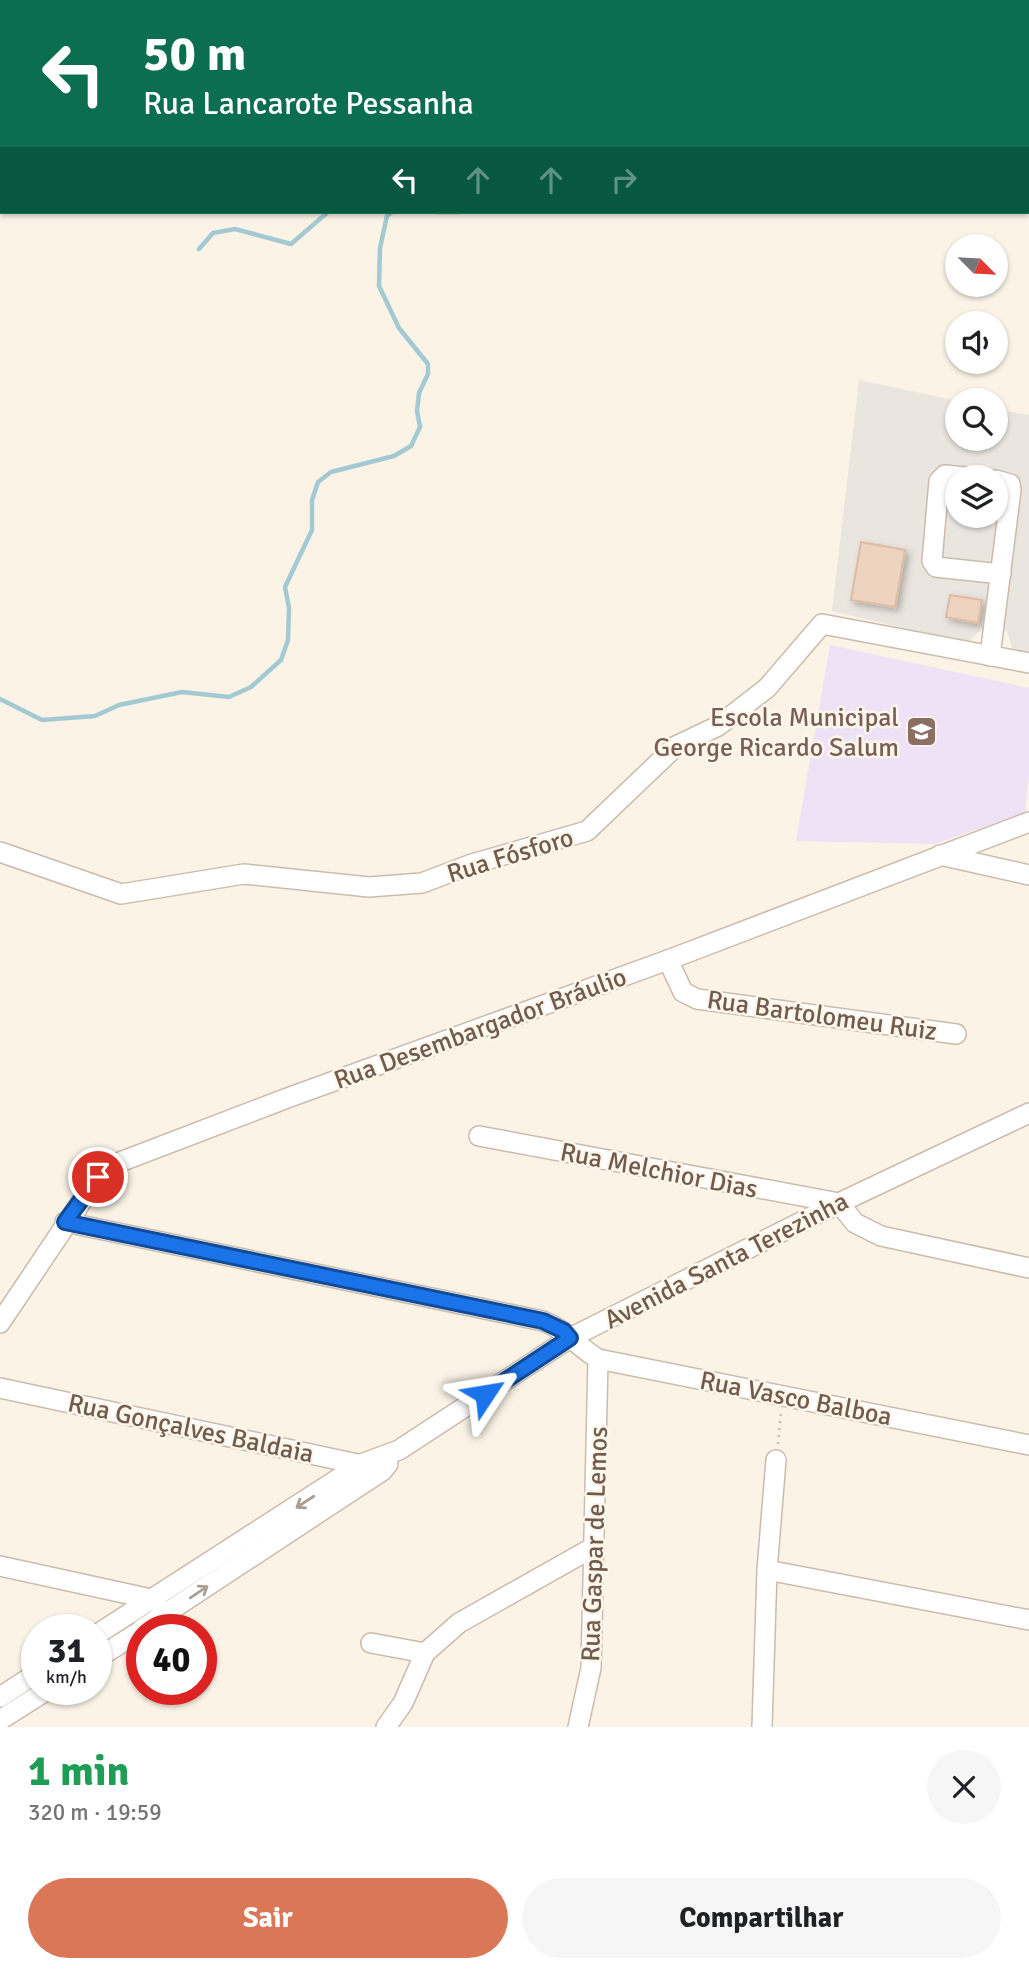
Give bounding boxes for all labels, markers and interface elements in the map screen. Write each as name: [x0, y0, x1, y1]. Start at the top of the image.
text: 50 m: [143, 24, 246, 84]
icon: left: [28, 28, 119, 119]
text: Rua Lancarote Pessanha: [143, 84, 474, 123]
icon: left: [386, 161, 424, 199]
icon: ahead: [459, 161, 497, 199]
icon: ahead: [532, 161, 570, 199]
icon: right: [605, 161, 643, 199]
north arrow: [945, 234, 1008, 298]
map controls: [945, 234, 1008, 528]
button: sound: [945, 311, 1008, 374]
button: search: [945, 388, 1008, 451]
button: layers: [945, 465, 1008, 528]
place label: Escola Municipal George Ricardo Salum: [654, 702, 899, 764]
school or university icon: Escola Municipal George Ricardo Salum: [905, 715, 939, 749]
street label: Rua Fósforo: [443, 822, 577, 890]
street label: Rua Desembargador Bráulio: [330, 961, 631, 1097]
street label: Rua Bartolomeu Ruiz: [705, 984, 939, 1048]
street label: Rua Melchior Dias: [557, 1136, 760, 1206]
pin: [68, 1147, 128, 1207]
icon: arrive: [79, 1158, 117, 1196]
street label: Avenida Santa Terezinha: [599, 1185, 854, 1336]
position arrow: [448, 1357, 522, 1431]
street label: Rua Vasco Balboa: [697, 1365, 895, 1433]
street label: Rua Gonçalves Baldaia: [65, 1387, 317, 1471]
street label: Rua Gaspar de Lemos: [575, 1426, 615, 1662]
one-way arrow: [295, 1495, 315, 1509]
one-way arrow: [189, 1585, 209, 1599]
speed limit sign: 40: [126, 1614, 217, 1705]
text: 31: [48, 1629, 85, 1672]
text: km/h: [46, 1666, 87, 1688]
text: 1 min: [28, 1746, 129, 1797]
button: close: [927, 1750, 1001, 1824]
text: 320 m · 19:59: [28, 1798, 162, 1827]
button: Sair: [28, 1878, 508, 1958]
button: Compartilhar: [522, 1878, 1001, 1958]

